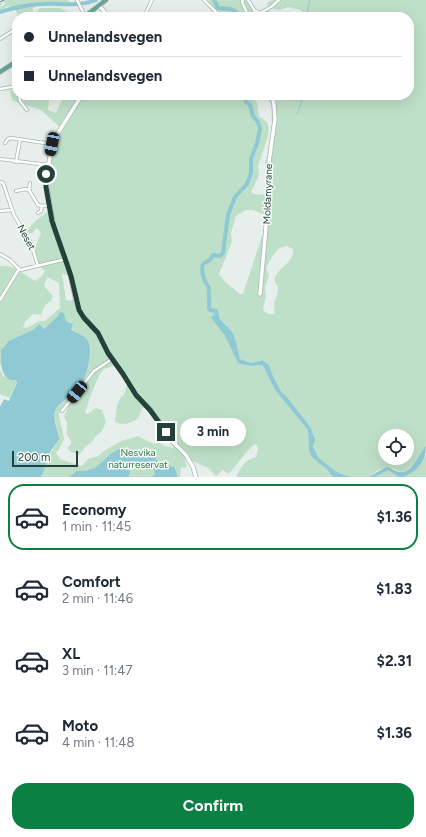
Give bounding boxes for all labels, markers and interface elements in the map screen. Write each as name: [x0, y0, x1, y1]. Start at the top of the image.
text: Unnelandsvegen: [48, 28, 162, 46]
text: Unnelandsvegen: [48, 67, 162, 85]
car: [44, 131, 60, 157]
street label: Moldamyrane: [260, 163, 275, 225]
route start: [37, 165, 55, 183]
street label: Neset: [14, 222, 39, 252]
car: [65, 379, 89, 405]
callout: 3 min: [180, 418, 246, 446]
route end: [157, 423, 175, 441]
text: 3 min: [197, 424, 229, 439]
map controls: [378, 429, 414, 465]
button: locate: [378, 429, 414, 465]
park label: Nesvika naturreservat: [108, 446, 168, 471]
scale bar: [12, 449, 78, 468]
text: 200 m: [18, 451, 50, 464]
icon: car: [14, 499, 50, 535]
text: Economy: [62, 501, 127, 519]
text: $1.36: [377, 508, 412, 526]
text: 1 min · 11:45: [62, 519, 131, 534]
icon: car: [14, 571, 50, 607]
text: Comfort: [62, 573, 121, 591]
text: $1.83: [376, 580, 412, 598]
text: 2 min · 11:46: [62, 591, 133, 606]
icon: car: [14, 643, 50, 679]
text: XL: [62, 645, 80, 663]
text: $2.31: [377, 652, 412, 670]
text: 3 min · 11:47: [62, 663, 132, 678]
icon: car: [14, 715, 50, 751]
text: Moto: [62, 717, 98, 735]
text: $1.36: [377, 724, 412, 742]
text: 4 min · 11:48: [62, 735, 134, 750]
button: Confirm: [12, 783, 414, 829]

